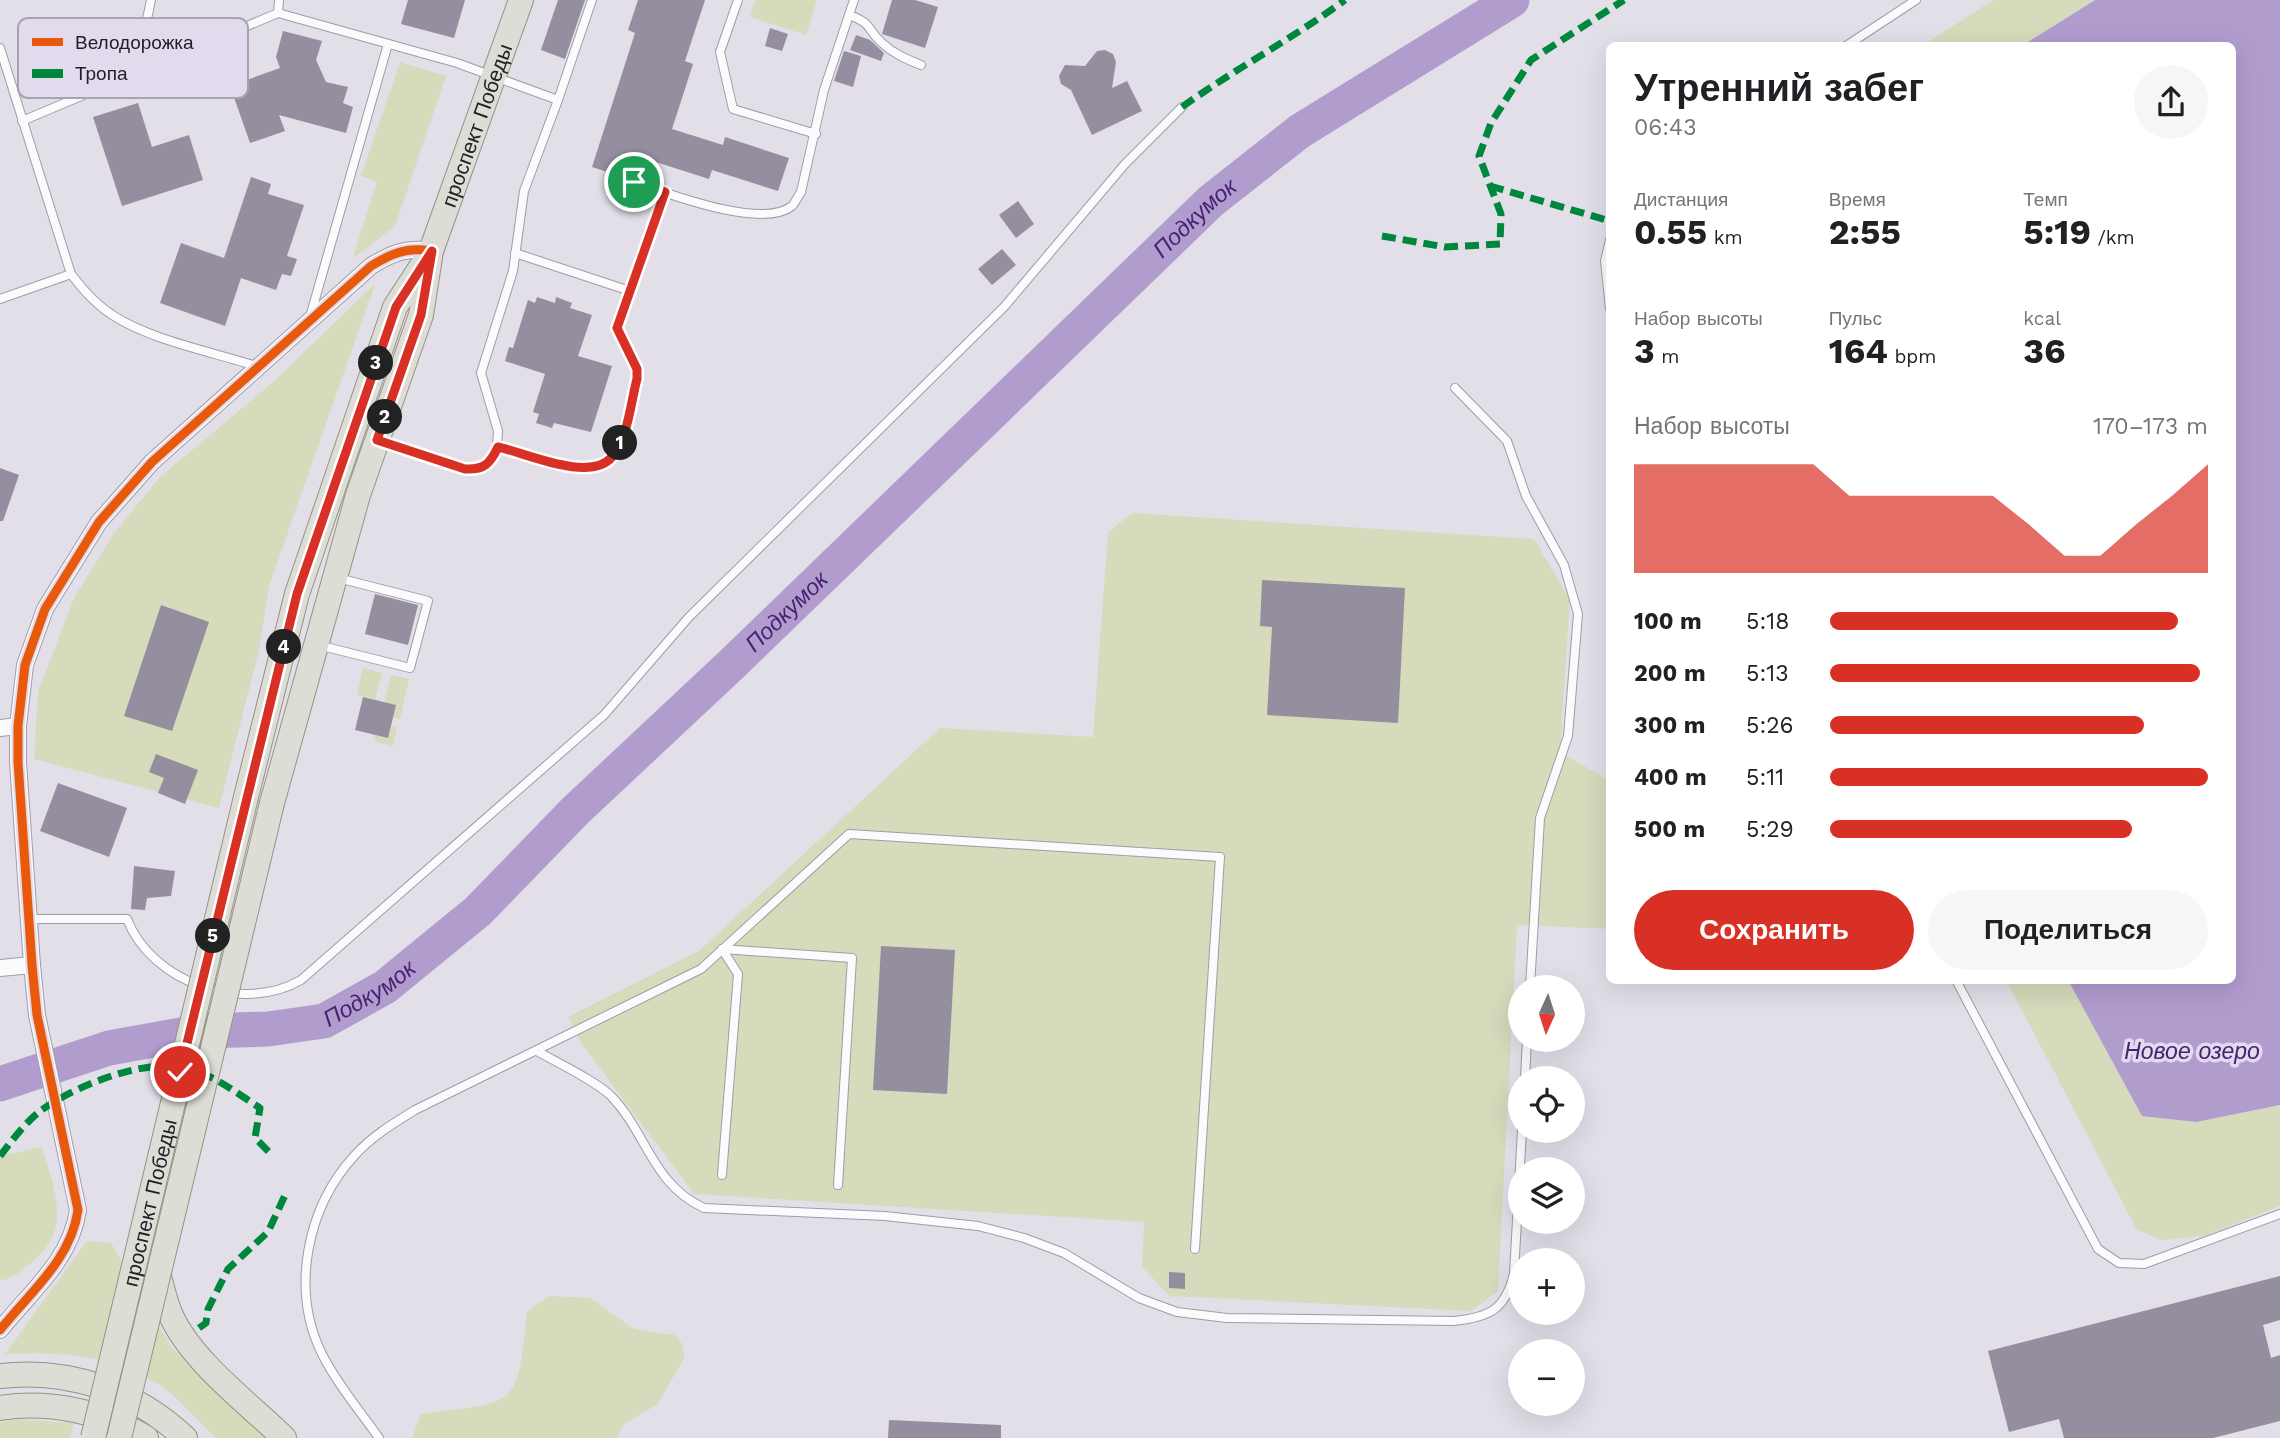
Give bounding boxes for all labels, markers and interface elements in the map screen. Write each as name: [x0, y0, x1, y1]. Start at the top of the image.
legend: [18, 18, 248, 98]
text: Велодорожка: [75, 31, 194, 54]
street label: проспект Победы: [435, 40, 517, 210]
text: Тропа: [75, 62, 128, 85]
button: share: [2134, 65, 2208, 139]
text: Утренний забег: [1634, 66, 1924, 110]
text: 06:43: [1634, 114, 1697, 141]
pin: [604, 152, 664, 212]
icon: arrive: [615, 163, 653, 201]
water label: Подкумок: [1147, 172, 1243, 263]
text: Дистанция: [1634, 188, 1728, 211]
text: Время: [1829, 188, 1886, 211]
text: Темп: [2023, 188, 2068, 211]
text: 0.55: [1634, 211, 1707, 253]
text: 2:55: [1829, 211, 1901, 253]
text: 5:19: [2023, 211, 2091, 253]
text: km: [1707, 226, 1743, 249]
text: /km: [2091, 226, 2135, 249]
text: Набор высоты: [1634, 307, 1763, 330]
text: Пульс: [1829, 307, 1882, 330]
text: kcal: [2023, 307, 2061, 330]
text: 3: [1634, 330, 1655, 372]
text: 164: [1829, 330, 1888, 372]
text: 36: [2023, 330, 2066, 372]
text: m: [1655, 345, 1679, 368]
text: bpm: [1888, 345, 1936, 368]
pin: 3: [358, 346, 394, 380]
text: 3: [370, 351, 381, 374]
pin: 2: [368, 400, 402, 434]
text: 2: [379, 405, 390, 428]
text: Набор высоты: [1634, 413, 1790, 440]
text: 170–173 m: [2093, 413, 2208, 440]
pin: 1: [602, 426, 638, 460]
text: 1: [615, 431, 624, 454]
water label: Подкумок: [740, 565, 834, 657]
text: 100 m: [1634, 608, 1702, 635]
text: 5:18: [1746, 608, 1789, 635]
pin: 4: [266, 630, 302, 664]
text: 4: [277, 635, 290, 658]
text: 200 m: [1634, 660, 1706, 687]
text: 5:13: [1746, 660, 1789, 687]
text: 300 m: [1634, 712, 1705, 739]
text: 5:26: [1746, 712, 1794, 739]
text: 400 m: [1634, 764, 1707, 791]
text: 5:11: [1746, 764, 1784, 791]
text: 500 m: [1634, 816, 1705, 843]
text: 5:29: [1746, 816, 1794, 843]
button: Сохранить: [1634, 890, 1914, 970]
button: Поделиться: [1928, 890, 2208, 970]
pin: 5: [196, 918, 230, 954]
text: 5: [207, 924, 218, 947]
water label: Подкумок: [318, 954, 422, 1032]
north arrow: [1508, 975, 1586, 1052]
map controls: [1508, 975, 1585, 1416]
water label: Новое озеро: [2124, 1038, 2260, 1065]
pin: [150, 1042, 210, 1102]
icon: check: [161, 1053, 199, 1091]
button: locate: [1508, 1066, 1585, 1143]
street label: проспект Победы: [117, 1116, 181, 1289]
button: layers: [1508, 1157, 1585, 1234]
button: +: [1508, 1248, 1585, 1325]
button: −: [1508, 1339, 1585, 1416]

